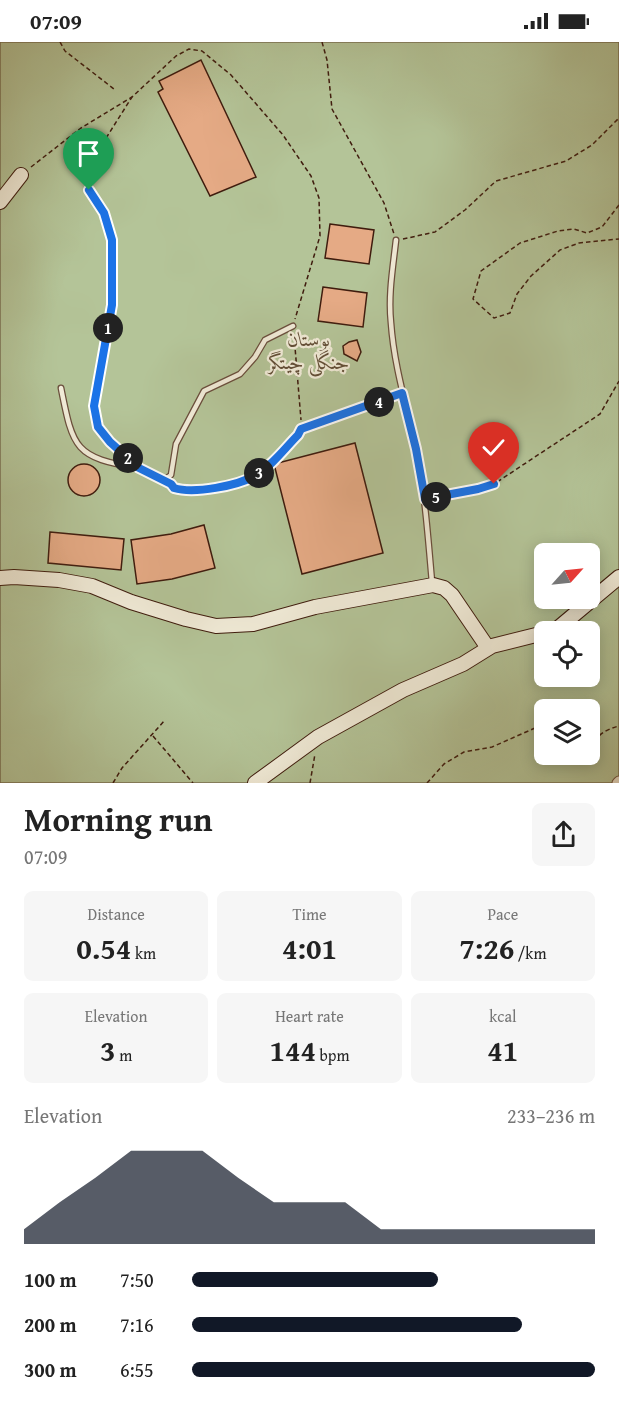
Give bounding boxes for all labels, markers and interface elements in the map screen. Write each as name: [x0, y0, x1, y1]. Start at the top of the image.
text: 07:09: [30, 5, 82, 37]
pin: [63, 128, 114, 190]
icon: arrive: [72, 137, 105, 170]
pin: 1: [93, 313, 123, 343]
text: 1: [104, 316, 112, 340]
park label: بوستان جنگلی چیتگر: [267, 324, 350, 377]
pin: 4: [364, 387, 394, 417]
text: 4: [375, 390, 383, 414]
pin: [468, 422, 519, 484]
icon: check: [477, 431, 510, 464]
pin: 2: [113, 443, 143, 473]
text: 2: [124, 446, 132, 470]
pin: 3: [244, 458, 274, 488]
text: 3: [255, 461, 263, 485]
pin: 5: [421, 482, 451, 512]
text: 5: [432, 485, 440, 509]
north arrow: [534, 543, 600, 609]
map controls: [534, 543, 600, 765]
button: locate: [534, 621, 600, 687]
button: layers: [534, 699, 600, 765]
text: Morning run: [24, 795, 213, 843]
button: share: [532, 803, 595, 866]
text: 07:09: [24, 842, 67, 871]
text: Distance: [87, 902, 145, 926]
text: Time: [292, 902, 327, 926]
text: Pace: [487, 902, 518, 926]
text: 0.54: [76, 926, 131, 970]
text: 4:01: [282, 926, 337, 970]
text: 7:26: [459, 926, 514, 970]
text: km: [131, 941, 156, 965]
text: /km: [514, 941, 547, 965]
text: Elevation: [85, 1004, 147, 1028]
text: Heart rate: [275, 1004, 344, 1028]
text: kcal: [489, 1004, 516, 1028]
text: 3: [100, 1028, 116, 1072]
text: 144: [269, 1028, 316, 1072]
text: 41: [487, 1028, 518, 1072]
text: m: [116, 1043, 132, 1067]
text: bpm: [316, 1043, 350, 1067]
text: Elevation: [24, 1101, 102, 1130]
text: 233–236 m: [507, 1101, 595, 1130]
text: 100 m: [24, 1265, 77, 1294]
text: 7:50: [120, 1265, 154, 1294]
text: 200 m: [24, 1310, 77, 1339]
text: 7:16: [120, 1310, 154, 1339]
text: 300 m: [24, 1355, 77, 1384]
text: 6:55: [120, 1355, 154, 1384]

